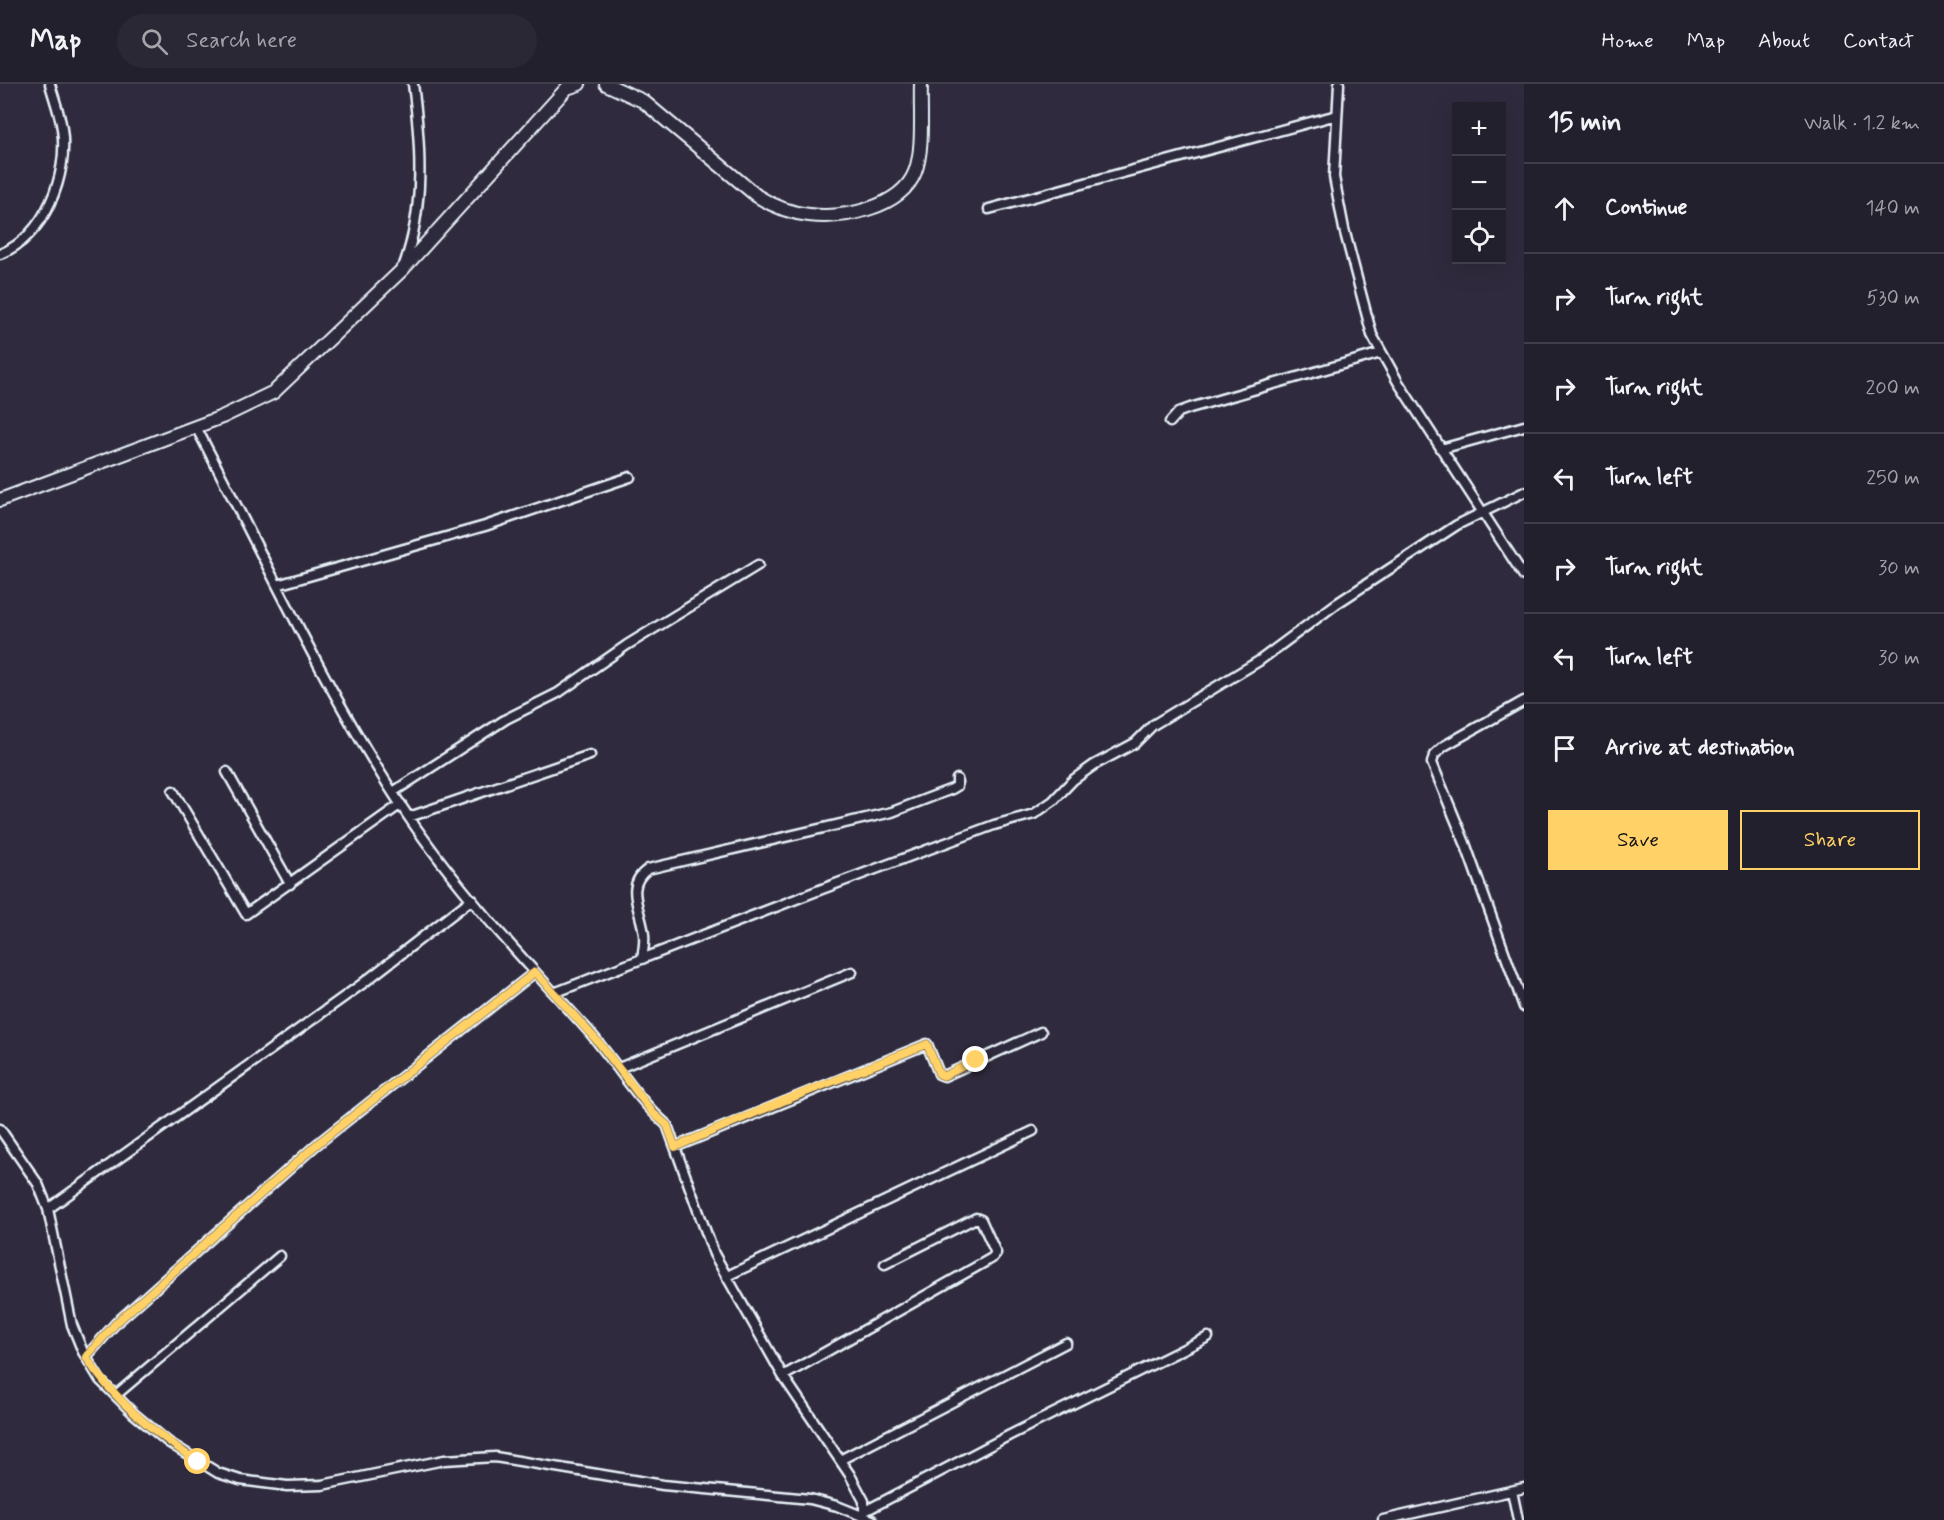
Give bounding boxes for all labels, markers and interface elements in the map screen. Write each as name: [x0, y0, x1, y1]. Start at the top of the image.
search box: [117, 14, 537, 68]
text: Map: [30, 23, 81, 60]
icon: search: [138, 25, 171, 58]
text: Search here: [186, 27, 297, 55]
text: Home: [1602, 27, 1654, 55]
text: Map: [1687, 27, 1725, 55]
text: About: [1758, 27, 1810, 55]
text: Contact: [1843, 27, 1914, 55]
map controls: [1452, 102, 1506, 264]
button: +: [1452, 102, 1506, 156]
text: 15 min: [1548, 106, 1622, 140]
text: Walk · 1.2 km: [1804, 110, 1920, 137]
button: −: [1452, 156, 1506, 210]
icon: ahead: [1548, 192, 1581, 225]
text: Continue: [1605, 194, 1687, 222]
text: 140 m: [1866, 195, 1920, 222]
button: locate: [1452, 210, 1506, 264]
icon: right: [1548, 282, 1581, 315]
text: Turn right: [1605, 284, 1703, 312]
text: 530 m: [1866, 285, 1920, 312]
icon: right: [1548, 372, 1581, 405]
text: Turn right: [1605, 374, 1703, 402]
text: 200 m: [1865, 375, 1920, 402]
icon: left: [1548, 462, 1581, 495]
text: Turn left: [1605, 464, 1693, 492]
text: 250 m: [1866, 465, 1920, 492]
icon: right: [1548, 552, 1581, 585]
text: Turn right: [1605, 554, 1703, 582]
text: 30 m: [1878, 555, 1920, 582]
icon: left: [1548, 642, 1581, 675]
text: Turn left: [1605, 644, 1693, 672]
text: 30 m: [1878, 645, 1920, 672]
icon: arrive: [1548, 732, 1581, 765]
text: Arrive at destination: [1605, 734, 1795, 762]
button: Save: [1548, 810, 1728, 870]
button: Share: [1740, 810, 1920, 870]
route end: [962, 1046, 988, 1072]
route start: [184, 1448, 210, 1474]

